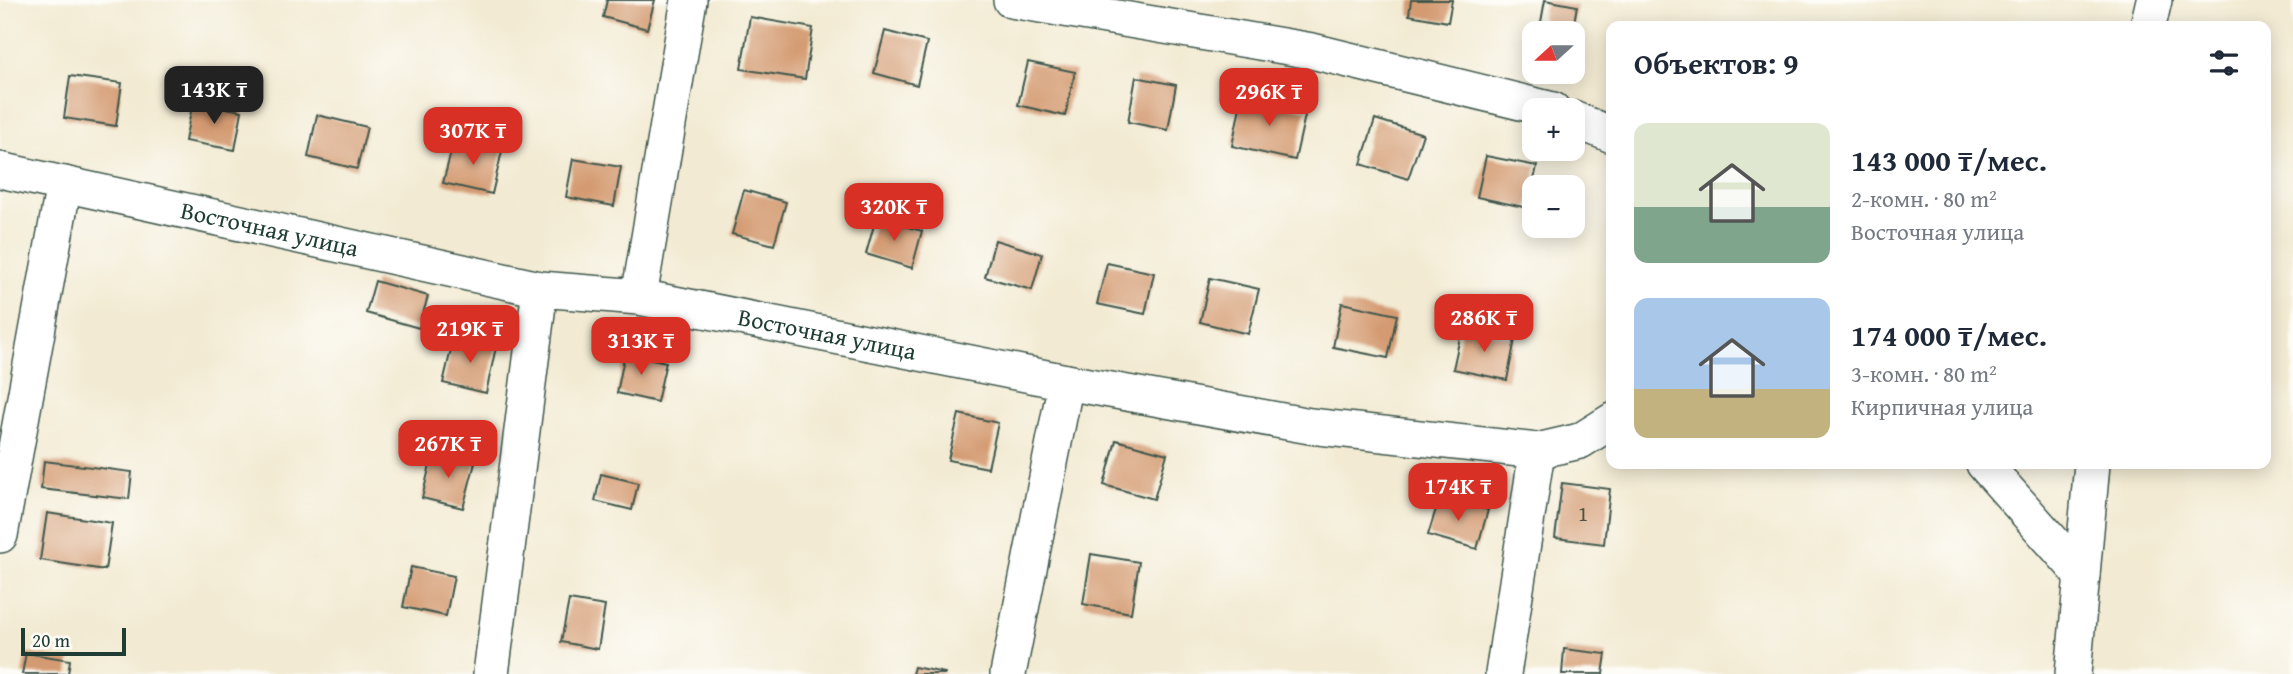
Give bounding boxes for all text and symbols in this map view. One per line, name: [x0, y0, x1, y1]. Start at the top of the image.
north arrow: [1522, 21, 1586, 84]
map controls: [1522, 21, 1585, 238]
text: Объектов: 9: [1634, 41, 1798, 85]
icon: filters: [2205, 44, 2243, 82]
pin: 143K ₸: [157, 66, 271, 126]
pin: 296K ₸: [1212, 68, 1326, 128]
text: 143K ₸: [180, 72, 248, 105]
text: 296K ₸: [1235, 74, 1303, 107]
button: +: [1522, 98, 1585, 161]
pin: 307K ₸: [416, 108, 530, 167]
text: 307K ₸: [439, 113, 507, 146]
text: 143 000 ₸/мес.: [1851, 138, 2047, 182]
icon: home: [1690, 151, 1774, 235]
button: −: [1522, 175, 1585, 238]
text: 2-комн. · 80 m²: [1851, 182, 1997, 215]
pin: 320K ₸: [837, 184, 951, 243]
text: 320K ₸: [860, 189, 928, 222]
street label: Восточная улица: [178, 192, 362, 266]
text: Восточная улица: [1851, 215, 2024, 248]
pin: 286K ₸: [1427, 294, 1541, 354]
street label: Восточная улица: [735, 299, 920, 369]
text: 286K ₸: [1450, 300, 1518, 333]
pin: 219K ₸: [413, 306, 527, 365]
text: 219K ₸: [436, 311, 504, 344]
text: 174 000 ₸/мес.: [1851, 313, 2047, 357]
pin: 313K ₸: [584, 318, 698, 377]
text: 313K ₸: [607, 323, 675, 356]
icon: home: [1690, 326, 1774, 410]
text: 3-комн. · 80 m²: [1851, 357, 1997, 390]
text: Кирпичная улица: [1851, 390, 2033, 423]
pin: 267K ₸: [391, 420, 505, 480]
text: 267K ₸: [414, 426, 482, 459]
pin: 174K ₸: [1401, 463, 1515, 523]
text: 174K ₸: [1424, 469, 1492, 502]
house number: 1: [1578, 498, 1588, 529]
scale bar: [21, 625, 126, 657]
text: 20 m: [32, 626, 70, 654]

